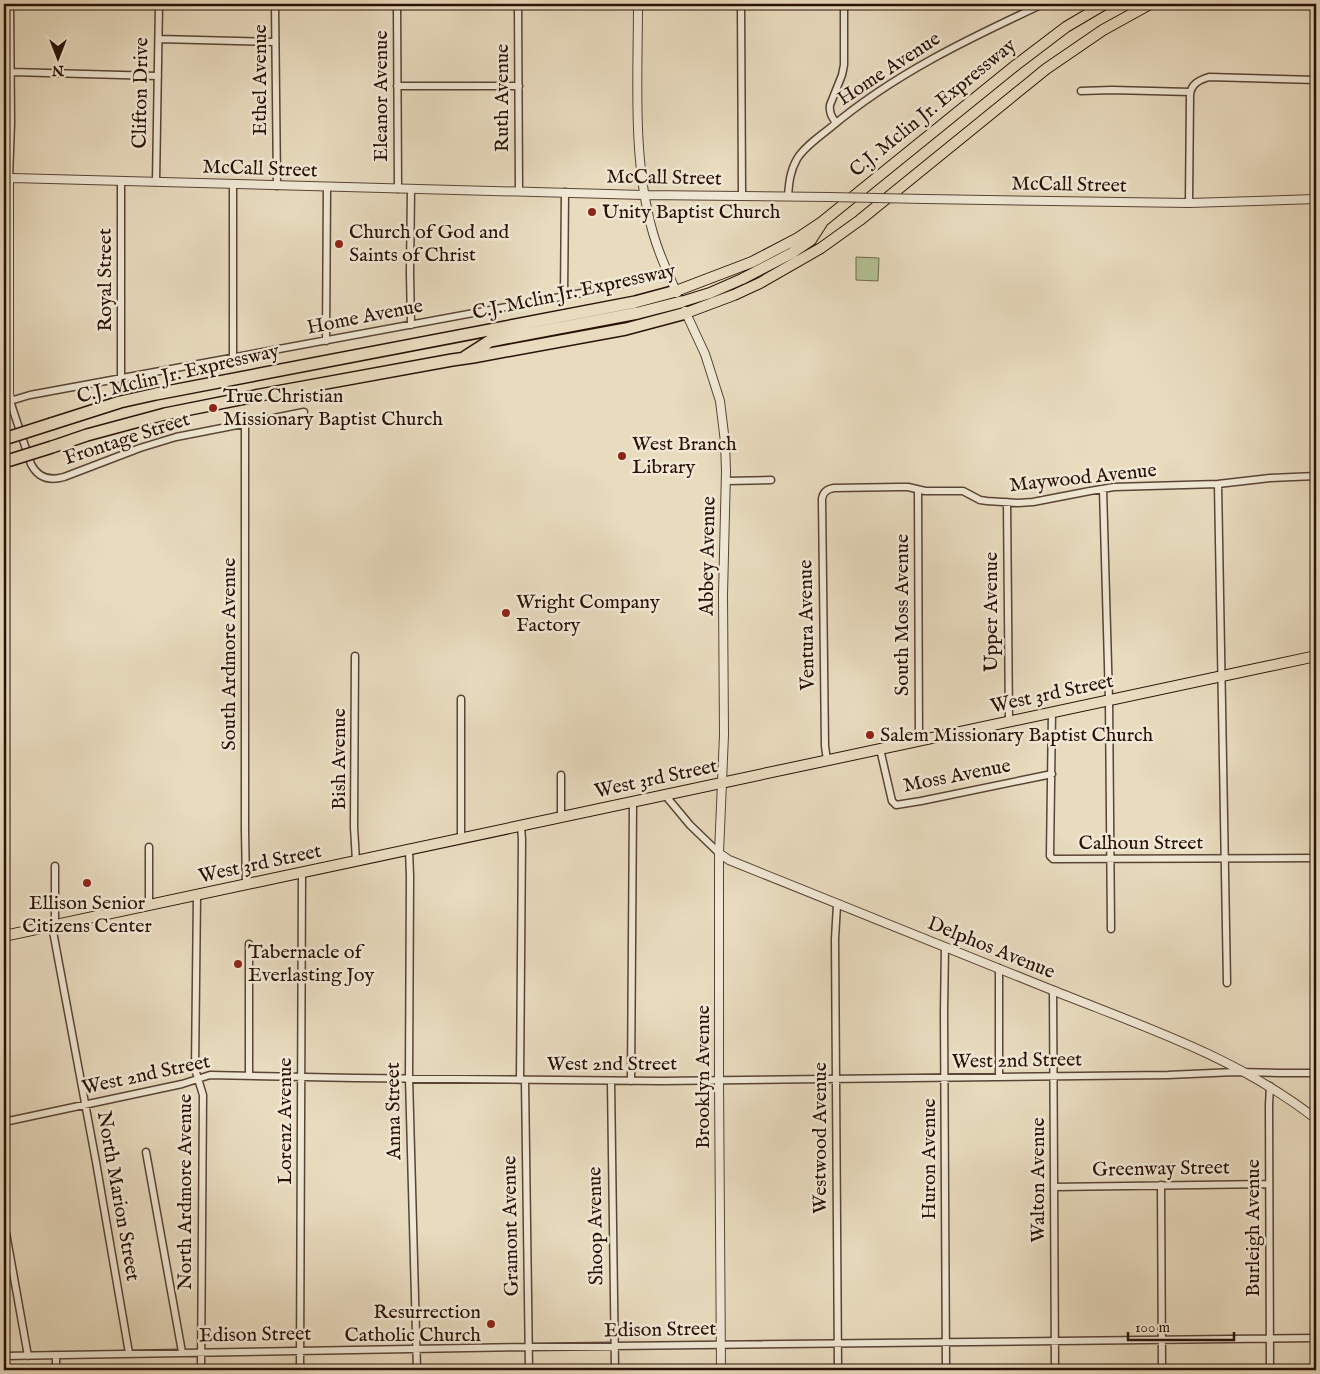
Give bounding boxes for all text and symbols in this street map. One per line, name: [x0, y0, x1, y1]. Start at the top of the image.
street label: Ethel Avenue: [248, 24, 273, 136]
street label: Home Avenue: [833, 26, 945, 112]
street label: Eleanor Avenue: [369, 30, 394, 162]
north arrow: [32, 32, 82, 82]
street label: C.J. Mclin Jr. Expressway: [845, 33, 1021, 183]
street label: Clifton Drive: [128, 37, 154, 149]
street label: Ruth Avenue: [490, 44, 515, 152]
text: N: [52, 61, 65, 79]
street label: McCall Street: [202, 154, 318, 184]
street label: McCall Street: [606, 164, 722, 192]
street label: McCall Street: [1011, 171, 1127, 199]
place label: Unity Baptist Church: [602, 200, 781, 225]
marker: Unity Baptist Church: [586, 206, 598, 218]
place label: Church of God and Saints of Christ: [349, 220, 509, 268]
street label: Royal Street: [93, 228, 118, 332]
marker: Church of God and Saints of Christ: [333, 238, 345, 250]
street label: C.J. Mclin Jr. Expressway: [470, 258, 678, 326]
street label: Home Avenue: [305, 294, 425, 340]
street label: C.J. Mclin Jr. Expressway: [74, 339, 282, 409]
place label: True Christian Missionary Baptist Church: [223, 384, 443, 432]
marker: True Christian Missionary Baptist Church: [207, 402, 219, 414]
street label: Frontage Street: [61, 407, 193, 471]
place label: West Branch Library: [632, 432, 737, 480]
marker: West Branch Library: [616, 450, 628, 462]
street label: Maywood Avenue: [1008, 458, 1158, 498]
street label: Abbey Avenue: [694, 496, 722, 617]
street label: South Moss Avenue: [890, 534, 915, 696]
street label: Upper Avenue: [979, 552, 1004, 672]
street label: South Ardmore Avenue: [217, 558, 242, 750]
street label: Ventura Avenue: [793, 560, 821, 691]
place label: Wright Company Factory: [516, 590, 660, 638]
marker: Wright Company Factory: [500, 607, 512, 619]
street label: West 3rd Street: [988, 669, 1116, 719]
street label: Bish Avenue: [327, 708, 352, 810]
place label: Salem Missionary Baptist Church: [880, 723, 1154, 748]
marker: Salem Missionary Baptist Church: [864, 729, 876, 741]
street label: Moss Avenue: [901, 753, 1013, 799]
street label: West 3rd Street: [592, 754, 720, 804]
street label: Calhoun Street: [1079, 831, 1204, 856]
street label: West 3rd Street: [196, 839, 324, 889]
marker: Ellison Senior Citizens Center: [81, 877, 93, 889]
place label: Ellison Senior Citizens Center: [22, 891, 152, 939]
street label: Delphos Avenue: [924, 911, 1058, 985]
place label: Tabernacle of Everlasting Joy: [248, 940, 374, 988]
marker: Tabernacle of Everlasting Joy: [232, 958, 244, 970]
street label: Brooklyn Avenue: [691, 1005, 716, 1149]
street label: West 2nd Street: [952, 1047, 1082, 1075]
street label: West 2nd Street: [80, 1049, 212, 1101]
street label: West 2nd Street: [547, 1052, 677, 1077]
street label: Lorenz Avenue: [273, 1057, 298, 1185]
street label: Anna Street: [381, 1062, 407, 1161]
street label: Westwood Avenue: [808, 1062, 833, 1214]
street label: North Ardmore Avenue: [173, 1094, 198, 1290]
street label: Huron Avenue: [917, 1098, 942, 1220]
street label: North Marion Street: [91, 1109, 145, 1283]
street label: Walton Avenue: [1026, 1117, 1051, 1243]
street label: Gramont Avenue: [497, 1155, 525, 1297]
street label: Greenway Street: [1092, 1155, 1230, 1183]
street label: Burleigh Avenue: [1241, 1159, 1266, 1297]
street label: Shoop Avenue: [582, 1166, 610, 1286]
place label: Resurrection Catholic Church: [344, 1300, 481, 1348]
scale bar: [1128, 1309, 1234, 1341]
street label: Edison Street: [604, 1317, 717, 1343]
marker: Resurrection Catholic Church: [485, 1318, 497, 1330]
text: 100 m: [1135, 1318, 1171, 1337]
street label: Edison Street: [199, 1322, 312, 1348]

